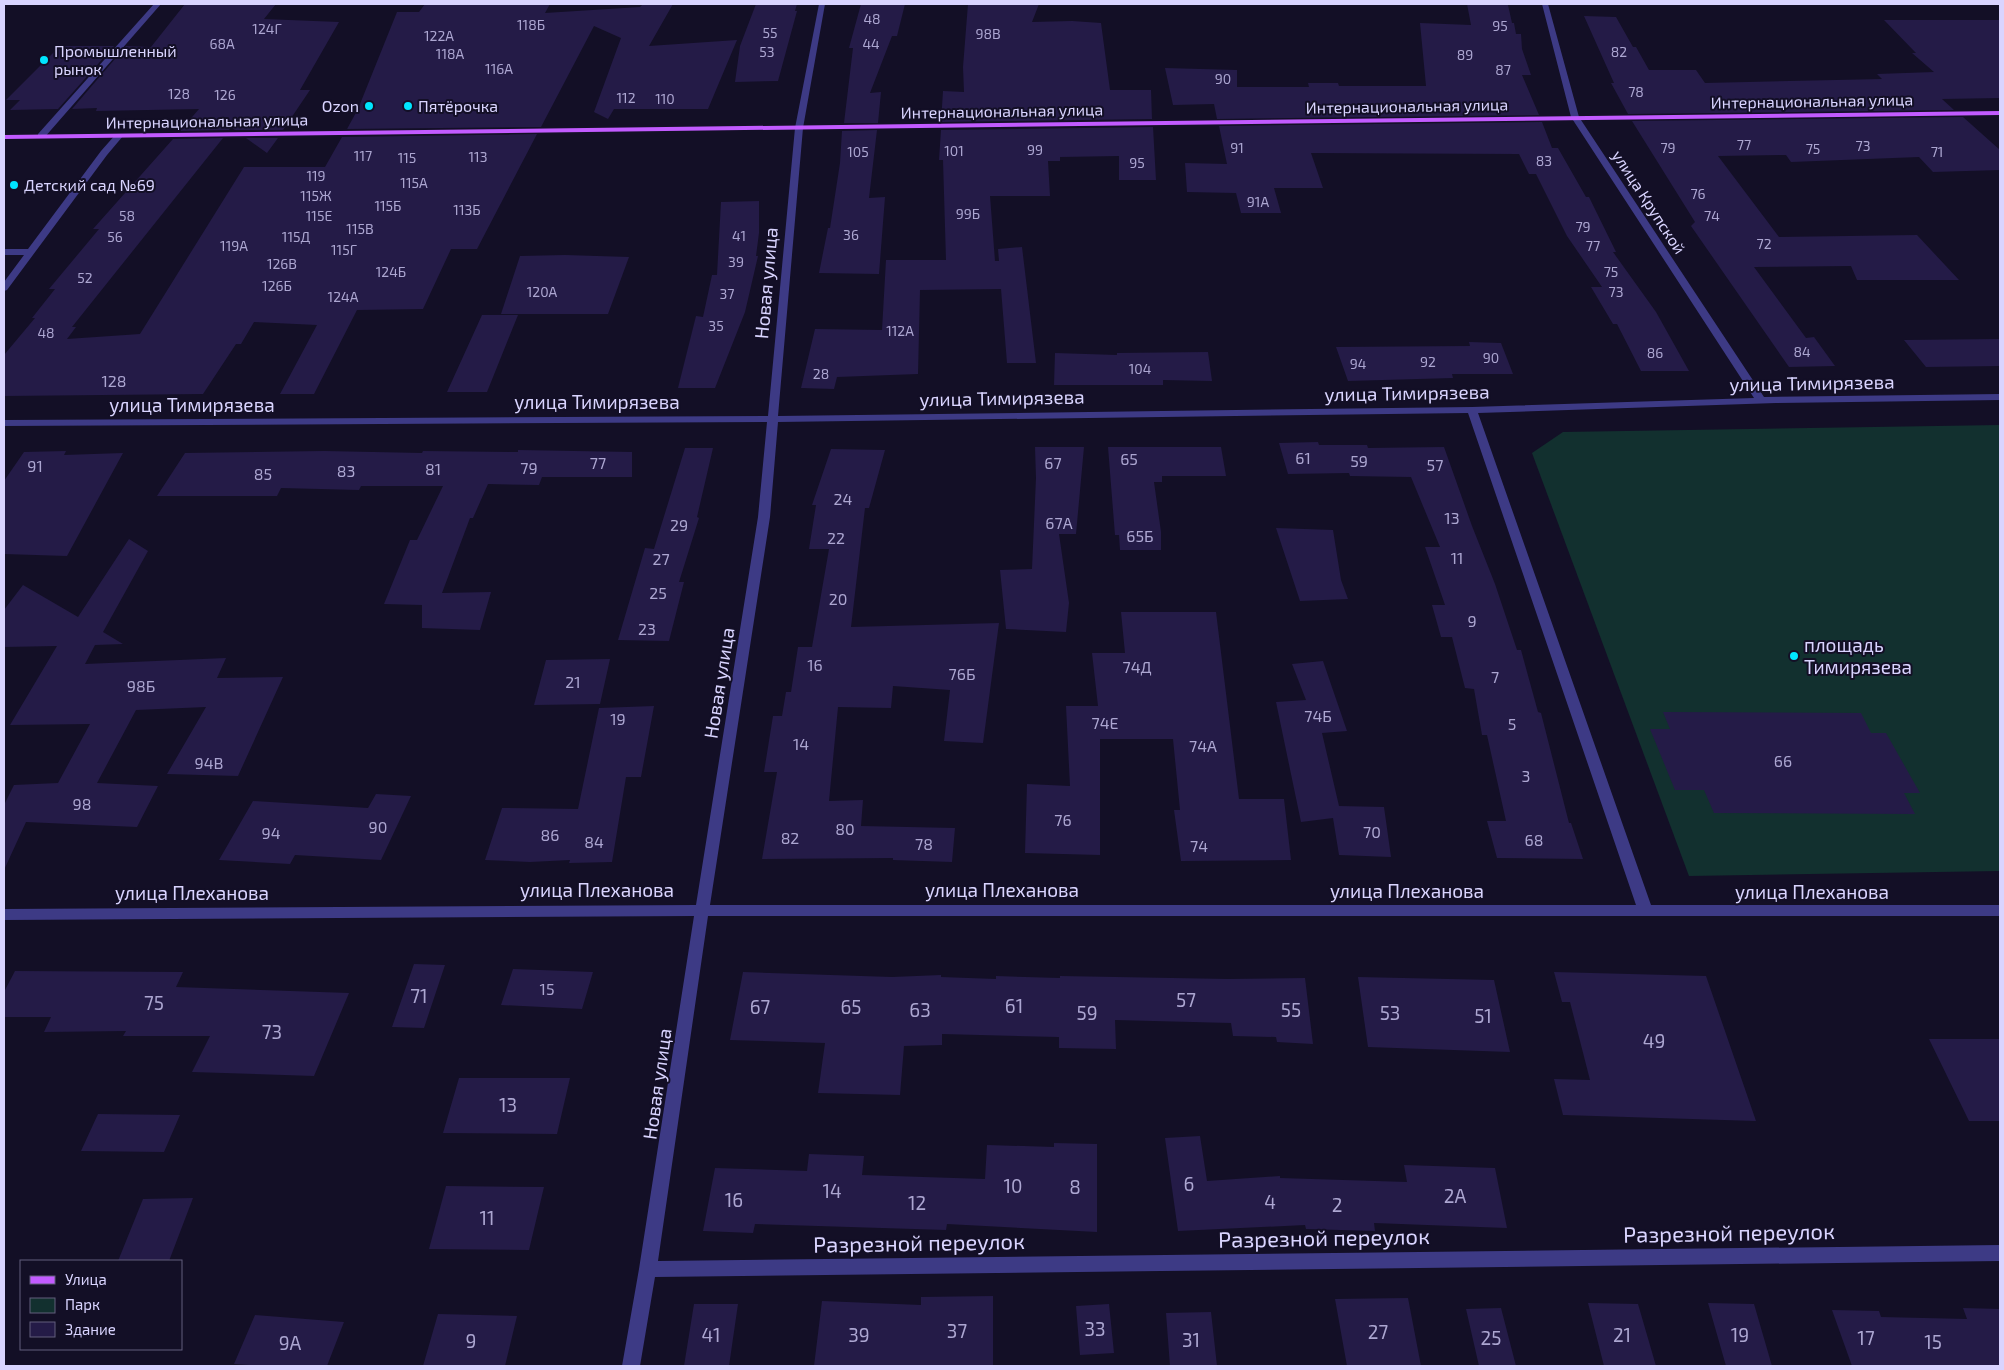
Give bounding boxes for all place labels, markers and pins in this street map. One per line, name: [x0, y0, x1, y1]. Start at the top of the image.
place label: Промышленный рынок: [54, 41, 177, 78]
marker: Промышленный рынок: [38, 54, 50, 66]
place label: Ozon: [322, 96, 359, 115]
place label: Пятёрочка: [418, 96, 498, 115]
marker: Ozon: [363, 100, 375, 112]
marker: Пятёрочка: [402, 100, 414, 112]
place label: Детский сад №69: [24, 175, 155, 194]
marker: Детский сад №69: [8, 179, 20, 191]
place label: площадь Тимирязева: [1804, 633, 1912, 678]
marker: площадь Тимирязева: [1788, 650, 1800, 662]

